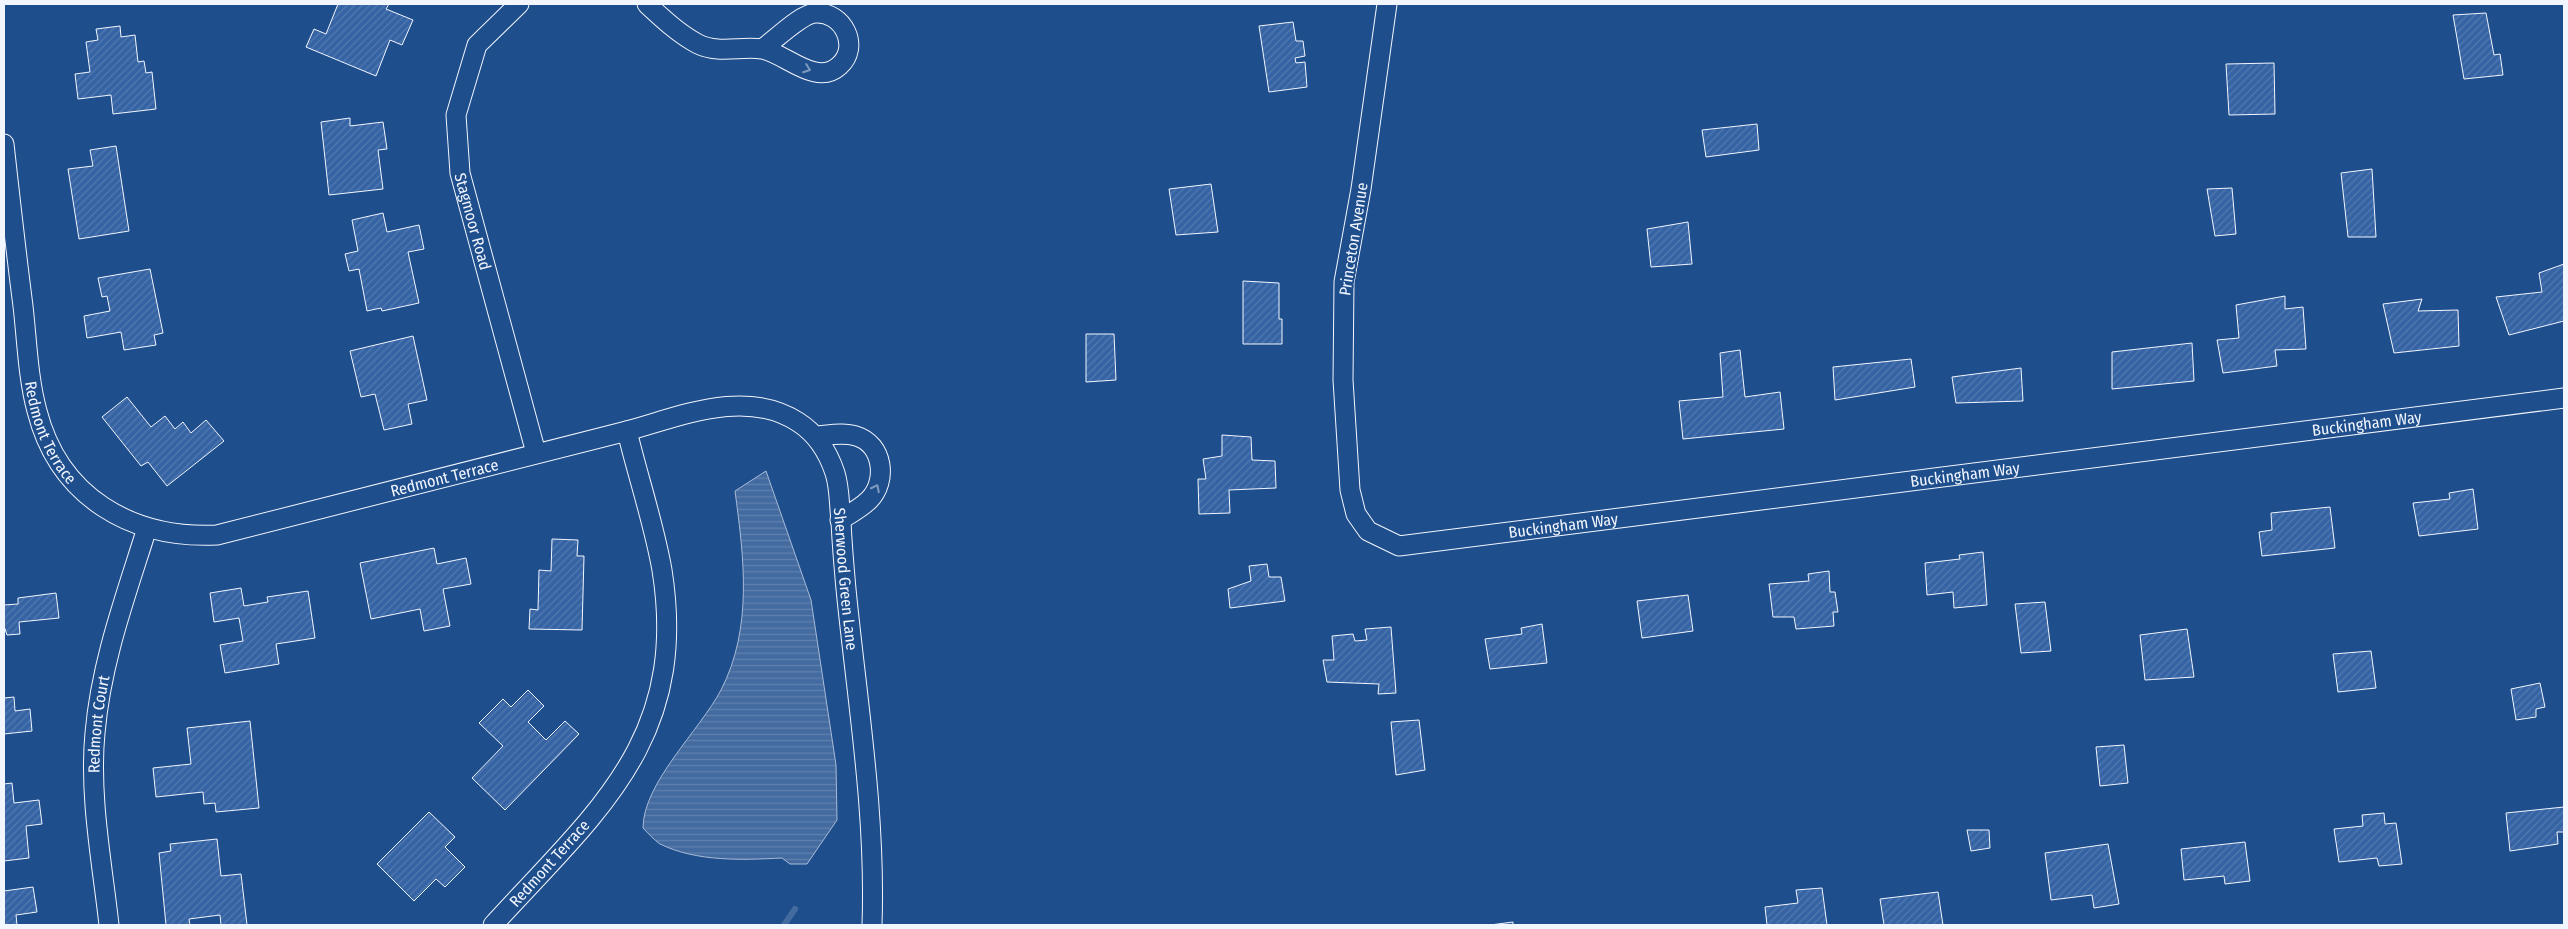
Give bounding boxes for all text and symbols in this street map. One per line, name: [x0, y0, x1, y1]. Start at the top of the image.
one-way arrow: [802, 63, 811, 73]
street label: Stagmoor Road: [450, 171, 495, 272]
street label: Princeton Avenue: [1335, 181, 1372, 297]
street label: Redmont Terrace: [21, 380, 80, 488]
street label: Buckingham Way: [2311, 407, 2423, 440]
street label: Redmont Terrace: [388, 455, 500, 501]
street label: Buckingham Way: [1909, 458, 2022, 491]
one-way arrow: [870, 485, 880, 494]
street label: Sherwood Green Lane: [830, 507, 862, 651]
street label: Buckingham Way: [1507, 509, 1620, 542]
street label: Redmont Court: [84, 673, 114, 773]
street label: Redmont Terrace: [505, 816, 593, 911]

